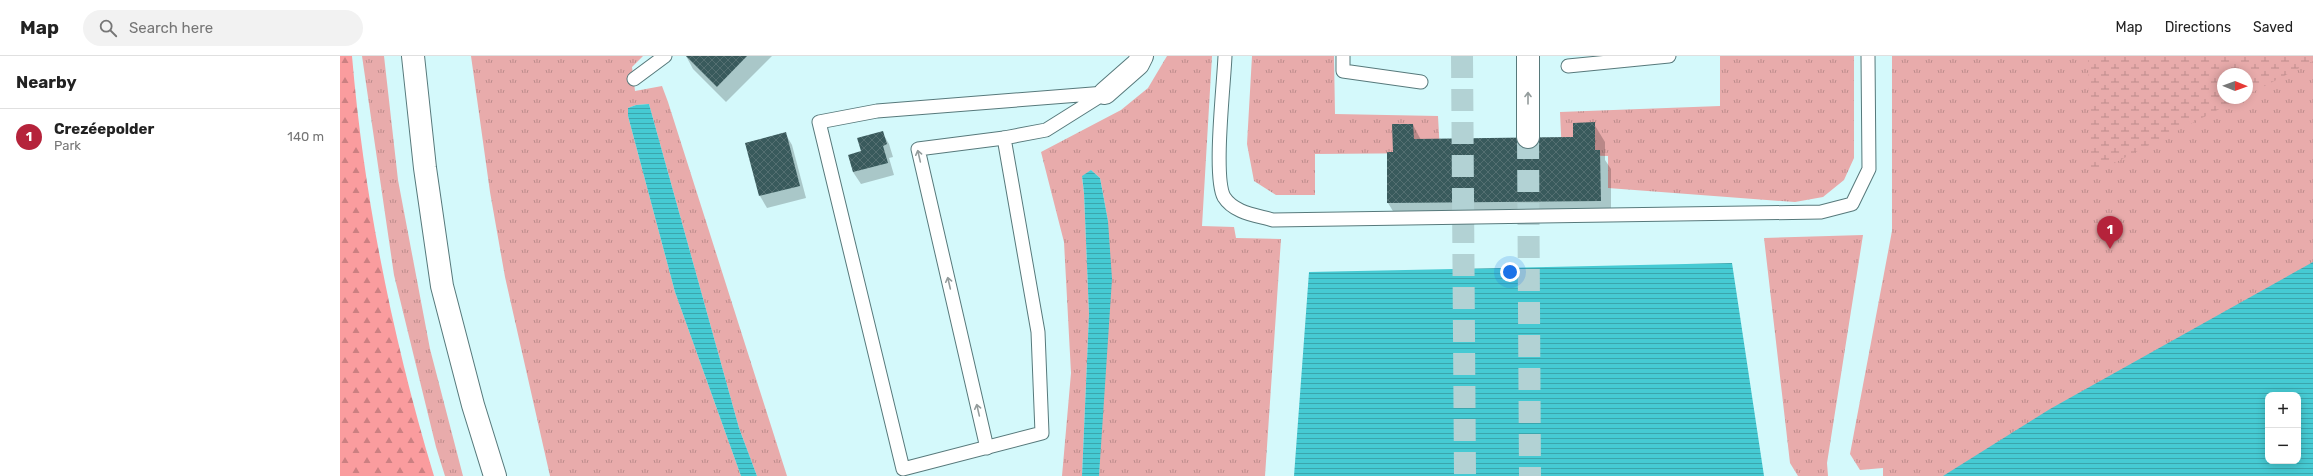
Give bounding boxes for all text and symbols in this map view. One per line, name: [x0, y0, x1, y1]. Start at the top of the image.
search box: [83, 10, 363, 46]
text: Map: [20, 16, 59, 39]
icon: search: [97, 17, 119, 39]
text: Search here: [129, 19, 213, 37]
text: Map: [2116, 19, 2143, 36]
text: Directions: [2165, 19, 2231, 36]
text: Saved: [2253, 19, 2293, 36]
north arrow: [2217, 68, 2253, 104]
text: Nearby: [16, 72, 77, 92]
one-way arrow: [1524, 92, 1532, 105]
text: Crezéepolder: [54, 120, 154, 138]
text: 1: [26, 129, 32, 144]
text: 140 m: [287, 129, 324, 144]
text: Park: [54, 138, 81, 153]
one-way arrow: [915, 150, 923, 163]
pin: 1: [2097, 216, 2123, 249]
your location: [1500, 262, 1520, 282]
one-way arrow: [944, 277, 952, 290]
map controls: [2265, 392, 2301, 464]
button: +: [2265, 392, 2301, 428]
one-way arrow: [974, 403, 982, 416]
button: −: [2265, 428, 2301, 464]

